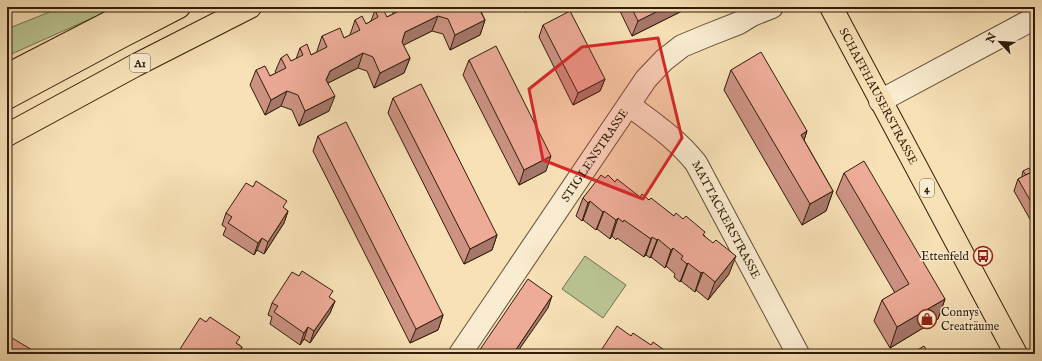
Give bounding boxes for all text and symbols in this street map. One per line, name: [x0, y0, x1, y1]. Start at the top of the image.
north arrow: [980, 22, 1020, 62]
street label: SCHAFFHAUSERSTRASSE: [836, 25, 921, 167]
text: N: [983, 30, 1000, 46]
road number: A1: [130, 54, 150, 72]
street label: STIGLENSTRASSE: [558, 106, 632, 205]
street label: MATTACKERSTRASSE: [688, 158, 763, 281]
road number: 4: [920, 179, 934, 197]
bus stop icon: Ettenfeld: [972, 245, 994, 267]
place label: Ettenfeld: [921, 249, 970, 264]
place label: Connys Creaträume: [941, 305, 1000, 334]
shop icon: Connys Creaträume: [916, 308, 938, 330]

